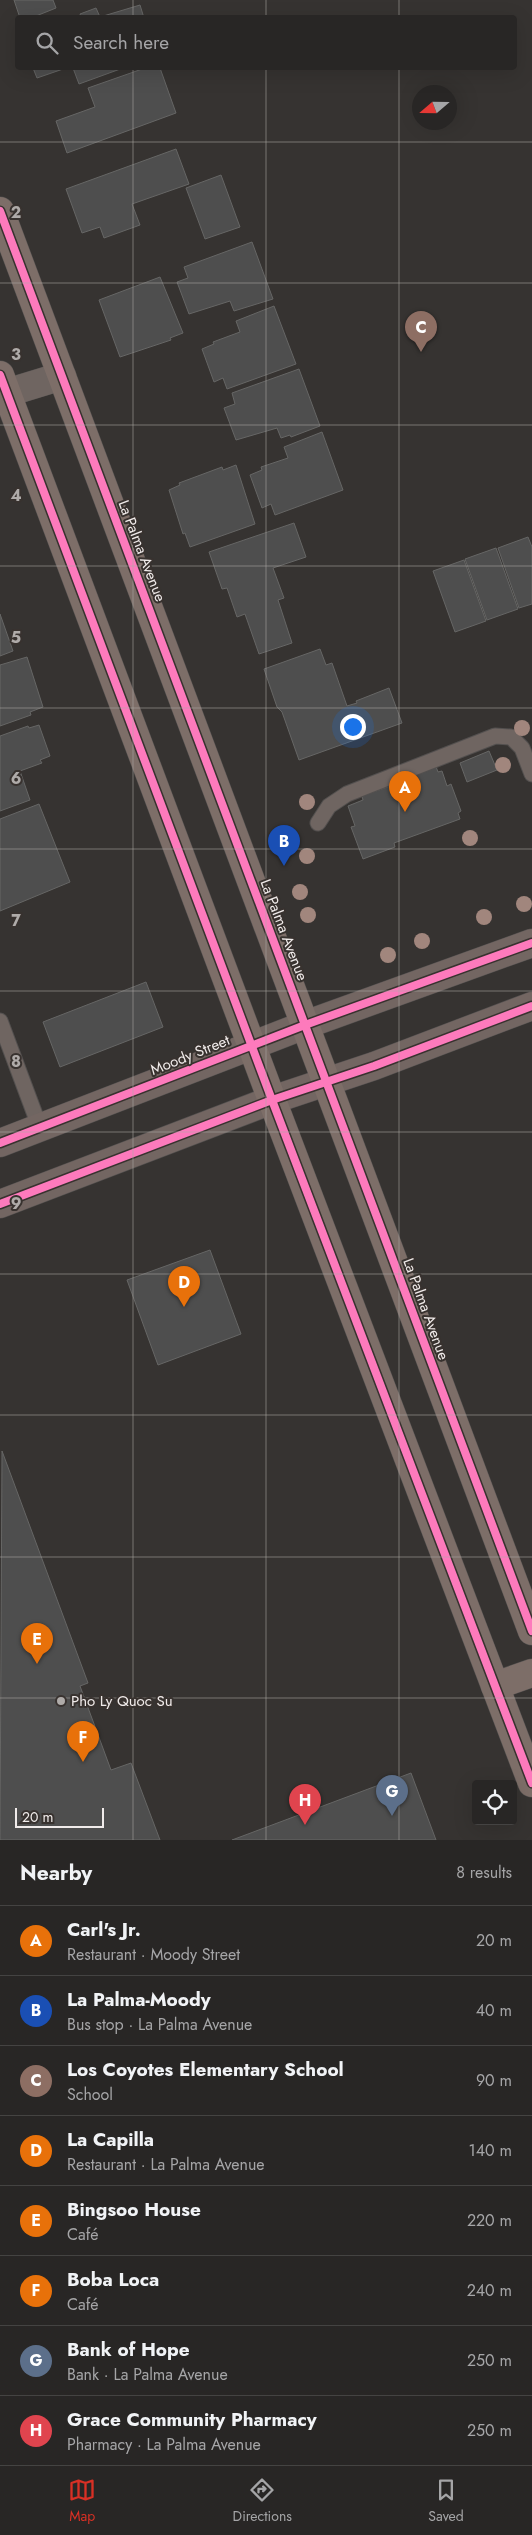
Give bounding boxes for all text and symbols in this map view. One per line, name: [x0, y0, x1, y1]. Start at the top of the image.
search box: [15, 15, 517, 70]
icon: search: [33, 29, 61, 57]
text: Search here: [73, 29, 169, 56]
north arrow: [412, 85, 457, 130]
text: 2: [11, 201, 21, 224]
pin: C: [405, 311, 437, 352]
text: 3: [11, 343, 21, 366]
text: 4: [10, 484, 22, 507]
street label: La Palma Avenue: [113, 497, 172, 605]
text: 5: [11, 626, 21, 649]
your location: [340, 714, 366, 740]
text: 6: [11, 767, 21, 790]
pin: A: [389, 771, 421, 812]
pin: B: [268, 825, 300, 866]
street label: La Palma Avenue: [255, 876, 314, 984]
text: 7: [11, 909, 21, 932]
street label: Moody Street: [147, 1029, 233, 1081]
text: 8: [11, 1050, 21, 1073]
text: 9: [11, 1192, 21, 1215]
street label: La Palma Avenue: [397, 1255, 455, 1363]
pin: D: [168, 1266, 200, 1307]
pin: E: [21, 1623, 53, 1664]
place label: Pho Ly Quoc Su: [71, 1690, 173, 1712]
marker: Pho Ly Quoc Su: [55, 1695, 67, 1707]
pin: F: [67, 1721, 99, 1762]
pin: G: [376, 1775, 408, 1816]
map controls: [472, 1780, 517, 1825]
button: locate: [472, 1780, 517, 1825]
pin: H: [289, 1784, 321, 1825]
scale bar: [15, 1805, 104, 1828]
text: 20 m: [22, 1807, 54, 1827]
text: Nearby: [20, 1858, 92, 1888]
text: 8 results: [456, 1861, 512, 1884]
text: Carl's Jr.: [67, 1916, 141, 1943]
text: A: [30, 1929, 42, 1952]
text: 20 m: [476, 1929, 512, 1952]
text: Restaurant · Moody Street: [67, 1943, 240, 1966]
text: La Palma-Moody: [67, 1986, 211, 2013]
text: B: [31, 1999, 41, 2022]
text: 40 m: [476, 1999, 512, 2022]
text: Bus stop · La Palma Avenue: [67, 2013, 252, 2036]
text: Los Coyotes Elementary School: [67, 2056, 344, 2083]
text: C: [30, 2069, 42, 2092]
text: 90 m: [476, 2069, 512, 2092]
text: School: [67, 2083, 113, 2106]
text: La Capilla: [67, 2126, 154, 2153]
text: D: [30, 2139, 42, 2162]
text: 140 m: [469, 2139, 512, 2162]
text: Restaurant · La Palma Avenue: [67, 2153, 265, 2176]
text: Bingsoo House: [67, 2196, 201, 2223]
text: E: [31, 2209, 41, 2232]
text: 220 m: [467, 2209, 512, 2232]
text: Café: [67, 2223, 98, 2246]
text: Boba Loca: [67, 2266, 159, 2293]
text: F: [32, 2279, 40, 2302]
text: 240 m: [467, 2279, 512, 2302]
text: Café: [67, 2293, 98, 2316]
text: Bank of Hope: [67, 2336, 190, 2363]
text: G: [29, 2349, 43, 2372]
text: 250 m: [467, 2349, 512, 2372]
text: Bank · La Palma Avenue: [67, 2363, 228, 2386]
text: Grace Community Pharmacy: [67, 2406, 317, 2433]
text: H: [30, 2419, 42, 2442]
text: 250 m: [467, 2419, 512, 2442]
text: Pharmacy · La Palma Avenue: [67, 2433, 261, 2456]
tab: Map: [68, 2476, 96, 2526]
tab: Directions: [233, 2476, 292, 2526]
tab: Saved: [428, 2476, 464, 2526]

